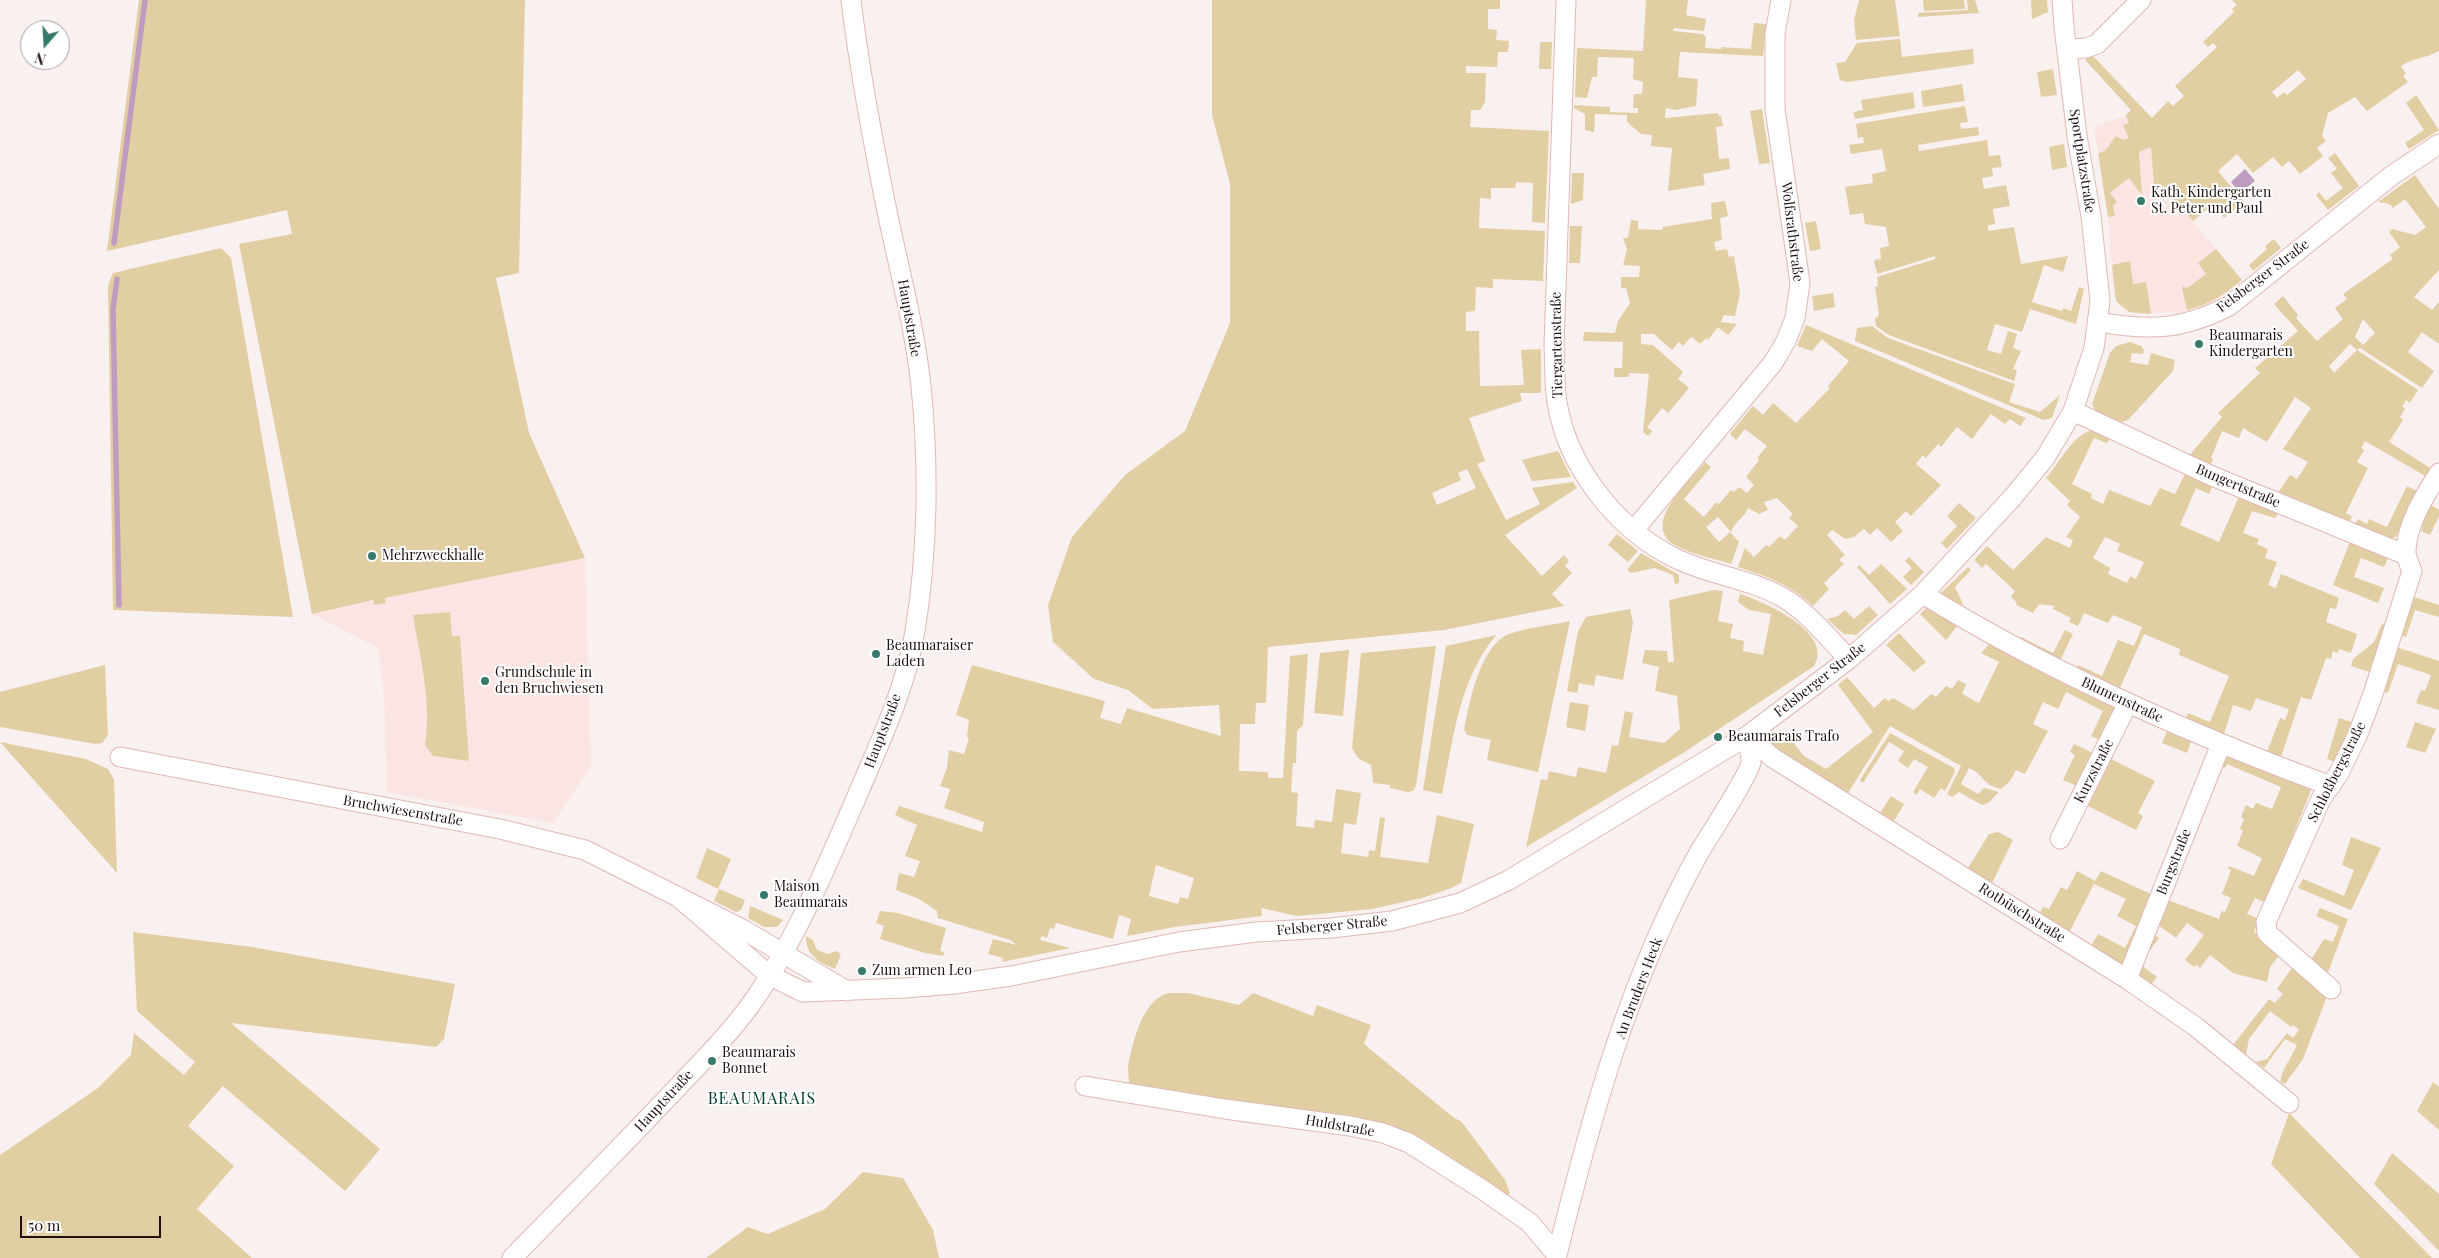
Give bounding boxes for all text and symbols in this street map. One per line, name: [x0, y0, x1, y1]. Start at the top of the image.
north arrow: [20, 20, 70, 70]
text: N: [32, 48, 48, 69]
street label: Sportplatzstraße: [2065, 108, 2099, 214]
street label: Wolfsrathstraße: [1778, 181, 1806, 283]
place label: Kath. Kindergarten St. Peter und Paul: [2151, 185, 2271, 218]
marker: Kath. Kindergarten St. Peter und Paul: [2135, 195, 2147, 207]
street label: Felsberger Straße: [2214, 236, 2312, 316]
street label: Hauptstraße: [894, 278, 924, 358]
street label: Tiergartenstraße: [1548, 292, 1566, 398]
place label: Beaumarais Kindergarten: [2209, 328, 2293, 361]
marker: Beaumarais Kindergarten: [2193, 338, 2205, 350]
street label: Bungertstraße: [2193, 461, 2283, 511]
place label: Mehrzweckhalle: [382, 548, 484, 564]
marker: Mehrzweckhalle: [366, 550, 378, 562]
place label: Beaumaraiser Laden: [886, 638, 973, 670]
street label: Felsberger Straße: [1771, 639, 1869, 721]
marker: Beaumaraiser Laden: [870, 648, 882, 660]
place label: Grundschule in den Bruchwiesen: [495, 665, 604, 698]
street label: Blumenstraße: [2078, 674, 2166, 726]
marker: Grundschule in den Bruchwiesen: [479, 675, 491, 687]
street label: Hauptstraße: [861, 691, 905, 771]
street label: Schloßbergstraße: [2304, 719, 2370, 825]
place label: Beaumarais Trafo: [1728, 729, 1839, 745]
marker: Beaumarais Trafo: [1712, 731, 1724, 743]
street label: Kurzstraße: [2071, 736, 2117, 806]
street label: Bruchwiesenstraße: [342, 792, 464, 830]
street label: Burgstraße: [2153, 826, 2195, 898]
place label: Maison Beaumarais: [774, 879, 848, 912]
street label: Rotbüschstraße: [1976, 880, 2068, 946]
marker: Maison Beaumarais: [758, 889, 770, 901]
street label: Felsberger Straße: [1276, 913, 1388, 939]
street label: An Bruders Heck: [1612, 935, 1666, 1041]
place label: Zum armen Leo: [872, 963, 972, 979]
marker: Zum armen Leo: [856, 965, 868, 977]
place label: Beaumarais Bonnet: [722, 1045, 796, 1078]
marker: Beaumarais Bonnet: [706, 1055, 718, 1067]
street label: Hauptstraße: [631, 1067, 697, 1135]
district label: BEAUMARAIS: [707, 1089, 817, 1109]
street label: Huldstraße: [1304, 1112, 1376, 1140]
scale bar: [22, 1206, 164, 1238]
text: 50 m: [28, 1215, 60, 1235]

